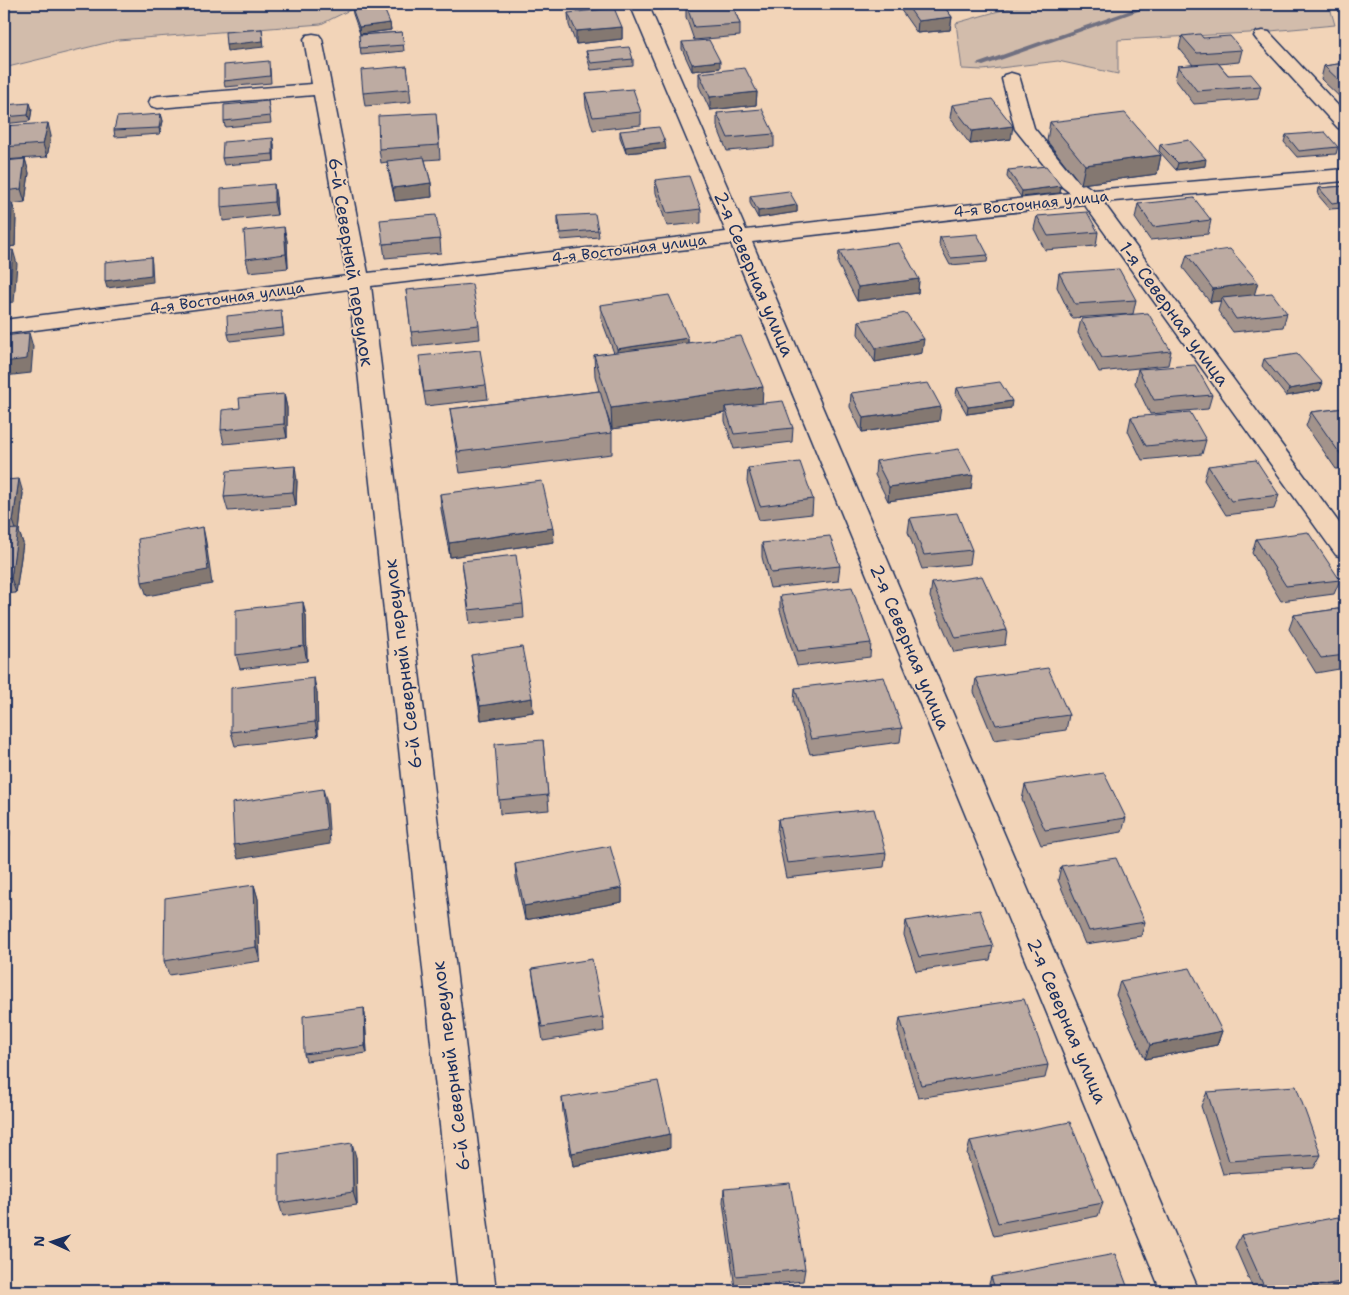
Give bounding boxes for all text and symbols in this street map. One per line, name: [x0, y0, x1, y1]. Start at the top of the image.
street label: 6-й Северный переулок: [323, 156, 379, 368]
street label: 4-я Восточная улица: [952, 186, 1110, 222]
street label: 2-я Северная улица: [708, 188, 800, 360]
street label: 4-я Восточная улица: [550, 229, 708, 268]
street label: 1-я Северная улица: [1113, 237, 1235, 391]
street label: 4-я Восточная улица: [148, 277, 306, 319]
street label: 6-й Северный переулок: [378, 557, 428, 770]
street label: 2-я Северная улица: [864, 561, 956, 733]
street label: 2-я Северная улица: [1021, 935, 1113, 1107]
street label: 6-й Северный переулок: [426, 959, 476, 1172]
north arrow: [28, 1218, 78, 1268]
text: N: [30, 1235, 48, 1247]

